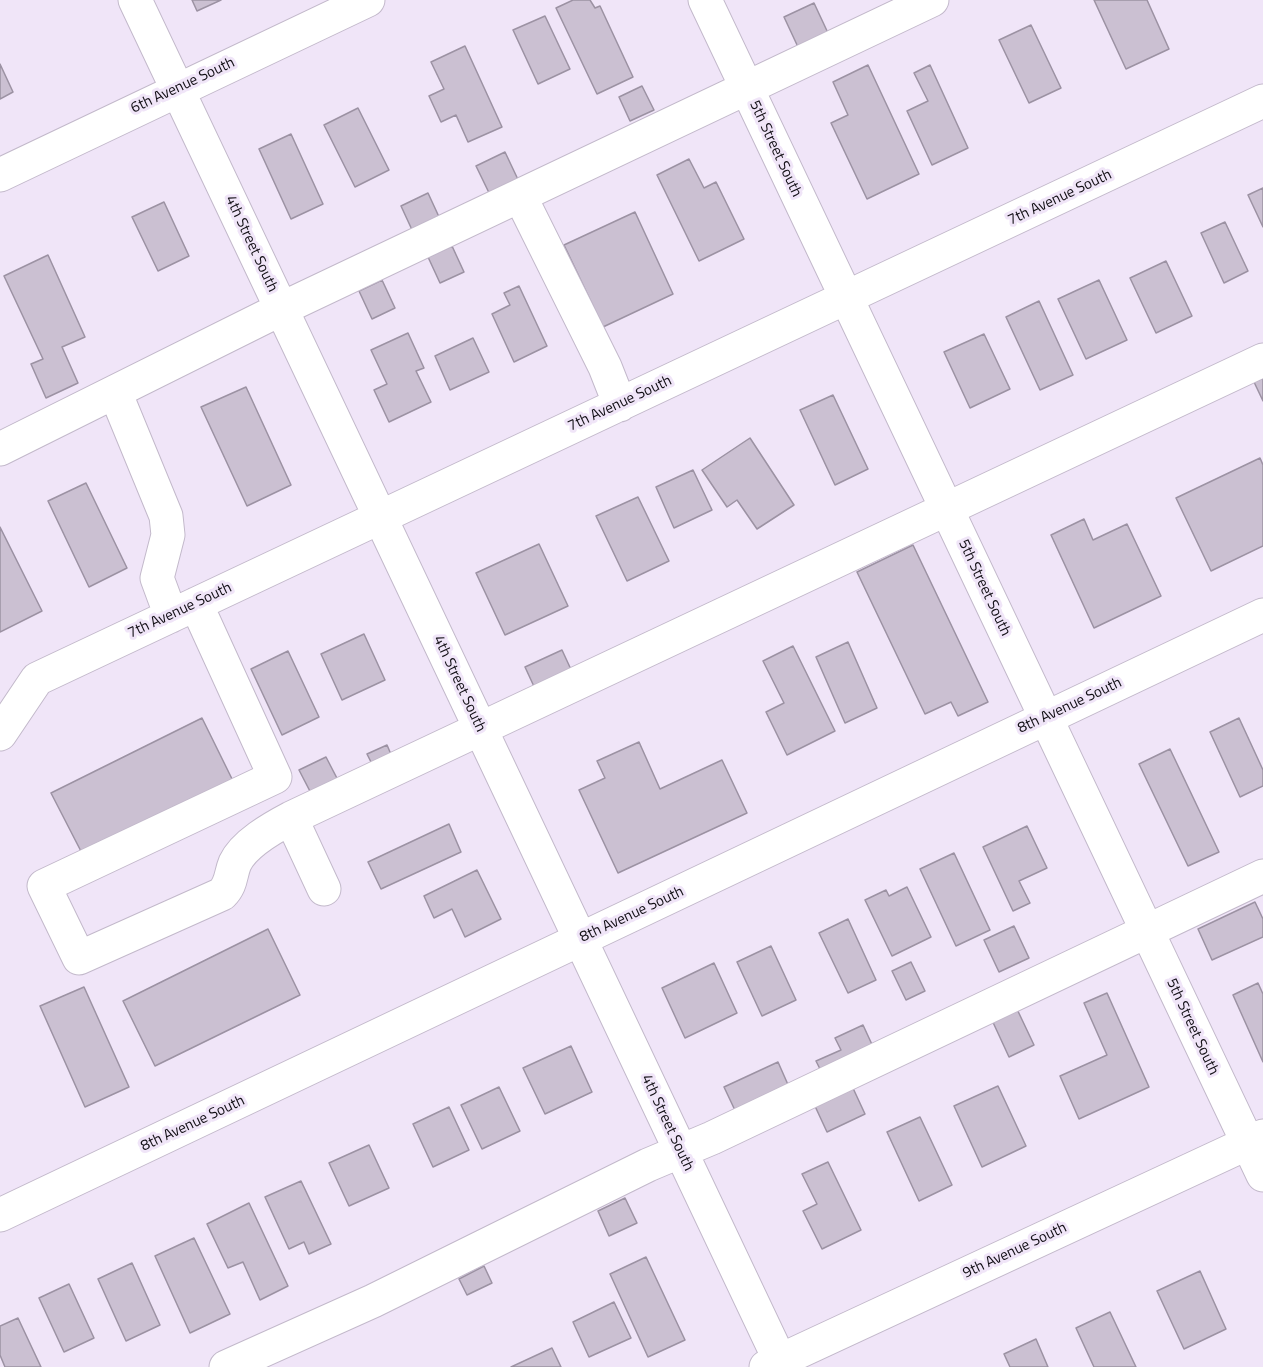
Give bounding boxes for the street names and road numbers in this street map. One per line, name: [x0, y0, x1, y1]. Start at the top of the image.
street label: 6th Avenue South: [128, 54, 238, 118]
street label: 5th Street South: [745, 98, 805, 200]
street label: 7th Avenue South: [1005, 166, 1115, 230]
street label: 4th Street South: [221, 193, 281, 295]
street label: 7th Avenue South: [565, 372, 675, 436]
street label: 5th Street South: [954, 537, 1014, 639]
street label: 7th Avenue South: [125, 579, 235, 643]
street label: 4th Street South: [429, 633, 489, 735]
street label: 8th Avenue South: [1015, 674, 1125, 738]
street label: 8th Avenue South: [577, 883, 687, 947]
street label: 5th Street South: [1162, 976, 1222, 1078]
street label: 4th Street South: [637, 1072, 697, 1174]
street label: 8th Avenue South: [138, 1092, 248, 1156]
street label: 9th Avenue South: [960, 1219, 1070, 1283]

